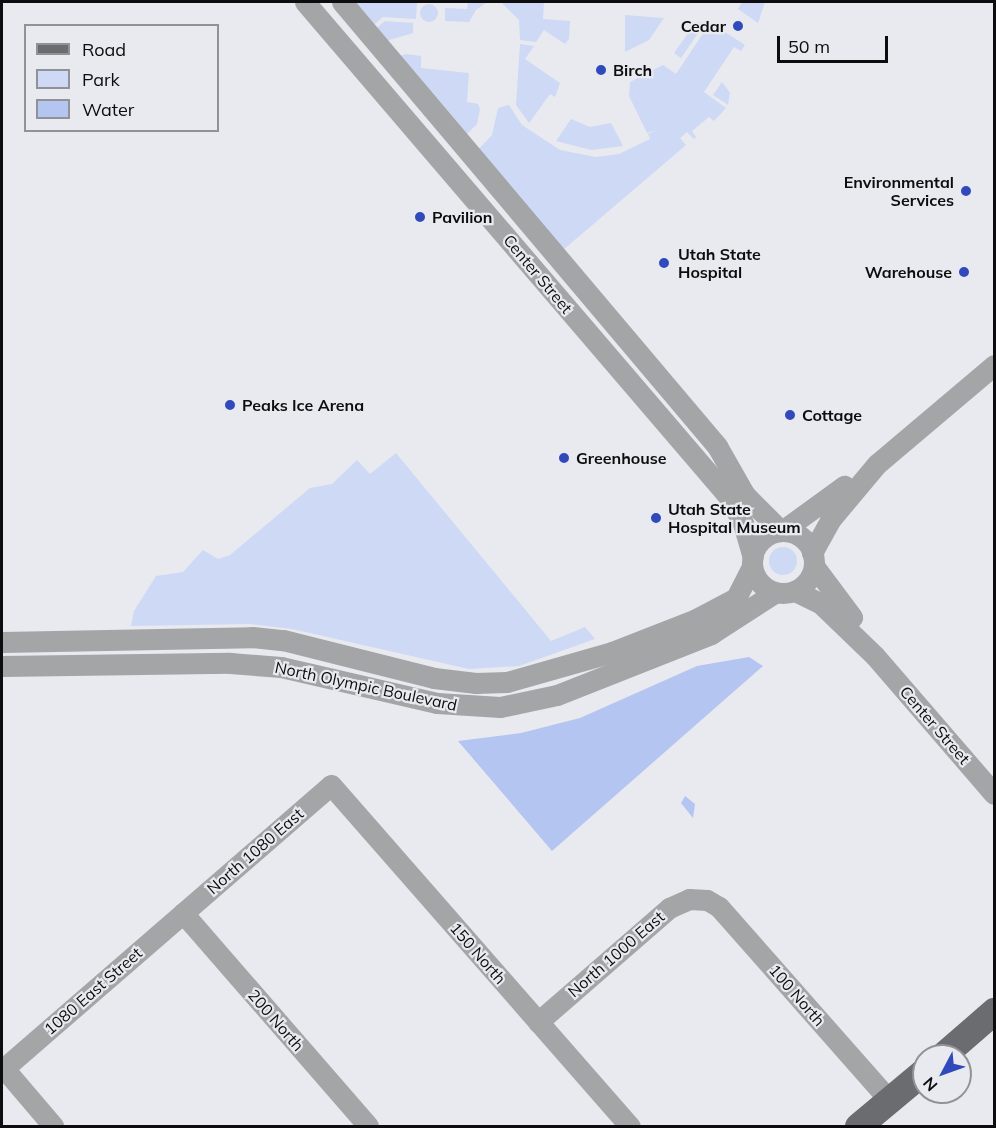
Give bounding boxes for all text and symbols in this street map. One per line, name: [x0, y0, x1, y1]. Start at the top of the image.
place label: Cedar: [681, 16, 726, 36]
marker: Cedar: [731, 19, 745, 33]
legend: [24, 24, 219, 132]
scale bar: [780, 24, 891, 62]
text: 50 m: [788, 35, 830, 58]
text: Road: [82, 38, 126, 61]
place label: Birch: [613, 60, 652, 80]
marker: Birch: [594, 63, 608, 77]
text: Park: [82, 68, 120, 91]
text: Water: [82, 98, 134, 121]
place label: Environmental Services: [844, 172, 954, 210]
marker: Environmental Services: [959, 184, 973, 198]
place label: Pavilion: [432, 207, 492, 227]
marker: Pavilion: [413, 210, 427, 224]
street label: Center Street: [499, 231, 577, 317]
place label: Utah State Hospital: [678, 244, 761, 282]
marker: Utah State Hospital: [655, 254, 673, 272]
place label: Warehouse: [865, 262, 952, 282]
marker: Warehouse: [957, 265, 971, 279]
place label: Peaks Ice Arena: [242, 395, 364, 415]
marker: Peaks Ice Arena: [223, 398, 237, 412]
place label: Cottage: [802, 405, 862, 425]
marker: Cottage: [783, 408, 797, 422]
place label: Greenhouse: [576, 448, 667, 468]
marker: Greenhouse: [557, 451, 571, 465]
place label: Utah State Hospital Museum: [668, 499, 801, 537]
marker: Utah State Hospital Museum: [649, 511, 663, 525]
street label: North Olympic Boulevard: [273, 657, 459, 715]
street label: Center Street: [896, 682, 974, 768]
street label: North 1080 East: [203, 804, 307, 898]
street label: North 1000 East: [564, 907, 668, 1001]
street label: 150 North: [446, 918, 510, 988]
street label: 1080 East Street: [40, 943, 146, 1039]
street label: 100 North: [765, 960, 829, 1030]
street label: 200 North: [244, 985, 308, 1055]
north arrow: [912, 1044, 972, 1104]
text: N: [918, 1073, 941, 1096]

